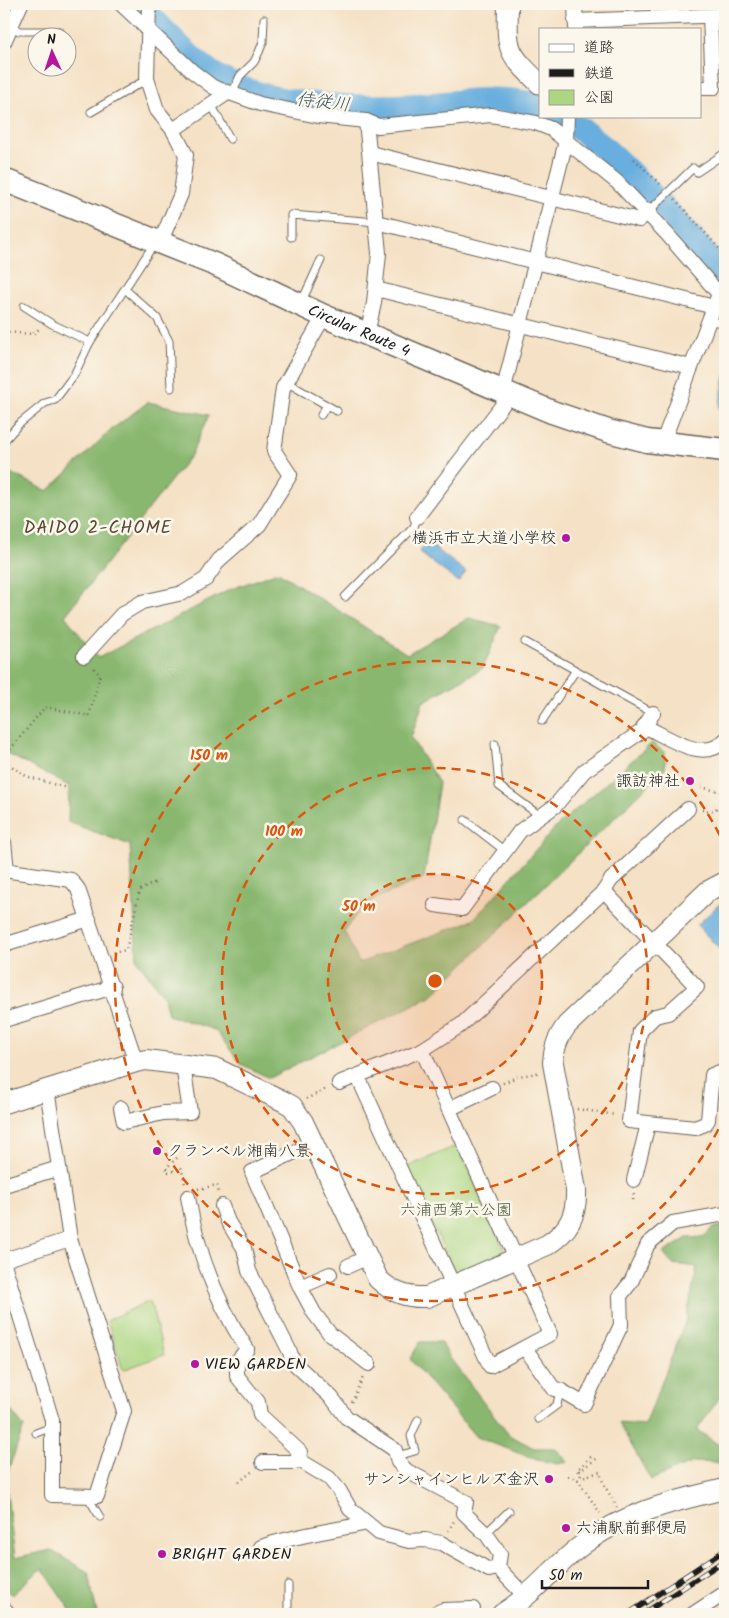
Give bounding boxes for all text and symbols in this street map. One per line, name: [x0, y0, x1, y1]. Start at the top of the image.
north arrow: [28, 28, 78, 78]
legend: [539, 28, 702, 118]
text: N: [46, 29, 57, 51]
text: 道路: [584, 36, 614, 60]
text: 鉄道: [584, 62, 614, 86]
water label: 侍従川: [294, 85, 352, 121]
text: 公園: [584, 86, 614, 110]
street label: Circular Route 4: [304, 298, 415, 364]
district label: DAIDO 2-CHOME: [24, 514, 172, 543]
place label: 横浜市立大道小学校: [412, 526, 556, 551]
marker: 横浜市立大道小学校: [560, 532, 572, 544]
text: 150 m: [190, 744, 228, 768]
place label: 諏訪神社: [616, 769, 680, 794]
marker: 諏訪神社: [684, 775, 696, 787]
text: 100 m: [265, 820, 303, 844]
text: 50 m: [341, 895, 376, 919]
centre of rings: [426, 972, 444, 990]
place label: クランベル湘南八景: [167, 1139, 311, 1164]
marker: クランベル湘南八景: [151, 1145, 163, 1157]
park label: 六浦西第六公園: [400, 1198, 512, 1223]
place label: VIEW GARDEN: [205, 1352, 306, 1377]
marker: VIEW GARDEN: [189, 1358, 201, 1370]
place label: サンシャインヒルズ金沢: [363, 1467, 539, 1492]
marker: サンシャインヒルズ金沢: [543, 1473, 555, 1485]
place label: 六浦駅前郵便局: [576, 1516, 688, 1541]
marker: 六浦駅前郵便局: [560, 1522, 572, 1534]
place label: BRIGHT GARDEN: [172, 1542, 291, 1567]
marker: BRIGHT GARDEN: [156, 1548, 168, 1560]
scale bar: [542, 1558, 648, 1590]
text: 50 m: [549, 1564, 583, 1588]

